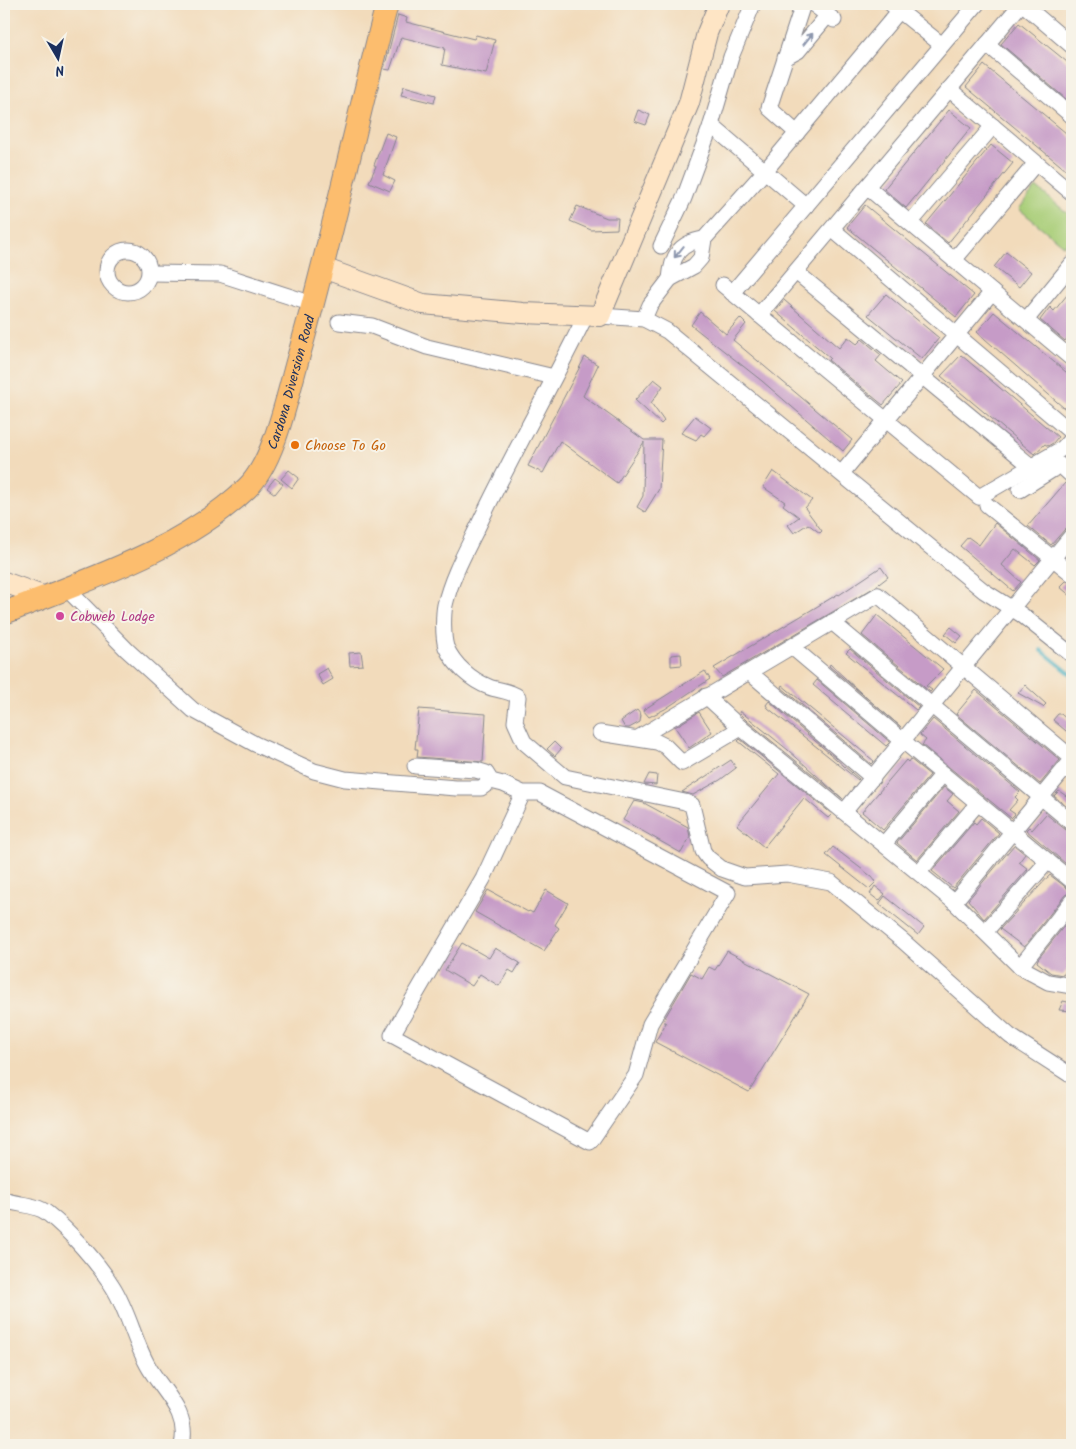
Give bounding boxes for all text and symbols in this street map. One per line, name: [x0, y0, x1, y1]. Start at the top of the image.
north arrow: [32, 32, 82, 82]
one-way arrow: [803, 33, 814, 46]
text: N: [54, 58, 66, 81]
one-way arrow: [674, 246, 685, 259]
street label: Cardona Diversion Road: [262, 312, 322, 453]
place label: Choose To Go: [305, 435, 386, 457]
marker: Choose To Go: [289, 439, 301, 451]
place label: Cobweb Lodge: [70, 606, 155, 628]
marker: Cobweb Lodge: [54, 610, 66, 622]

